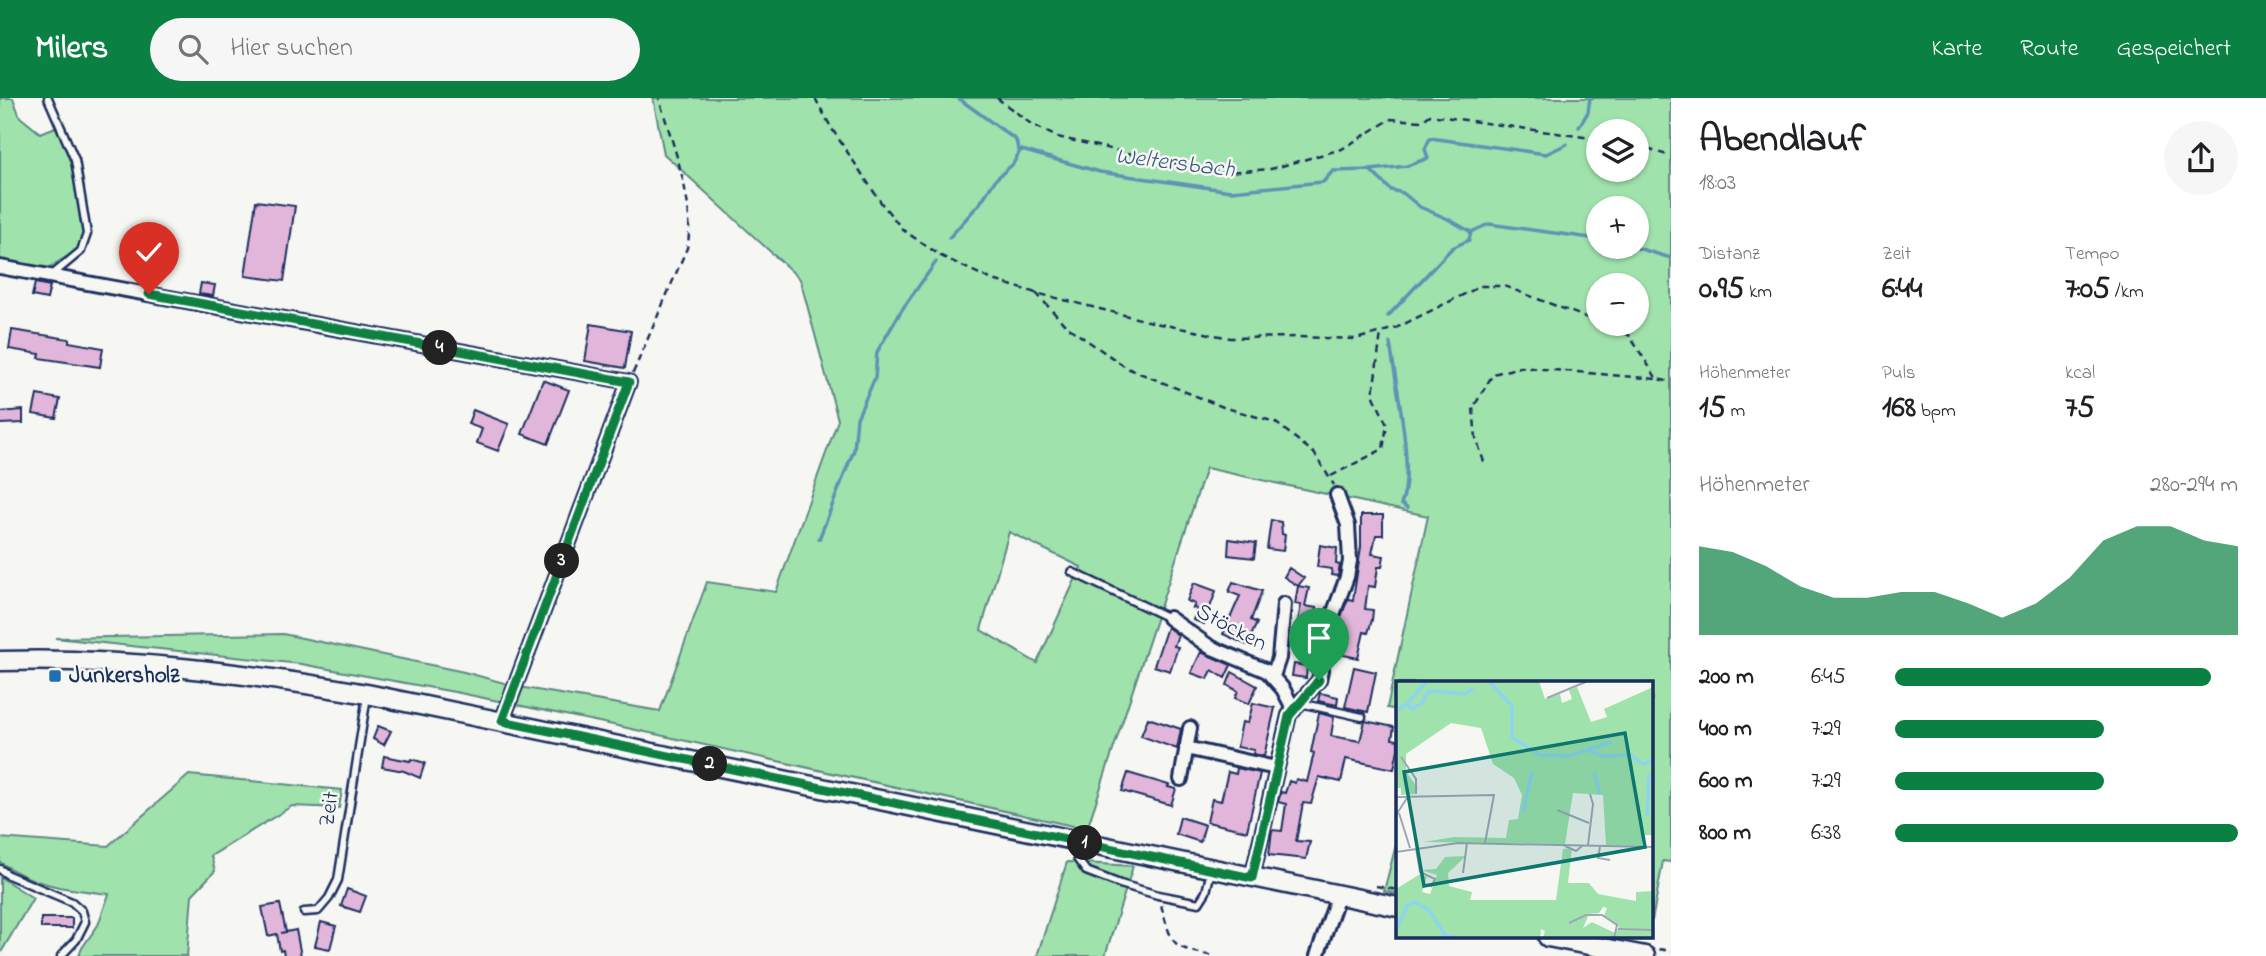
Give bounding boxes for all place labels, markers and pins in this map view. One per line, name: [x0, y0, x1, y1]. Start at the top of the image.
pin: [119, 222, 179, 294]
pin: 4: [422, 330, 458, 366]
pin: 3: [544, 544, 580, 578]
pin: [1289, 608, 1349, 680]
place label: Junkersholz: [69, 660, 181, 693]
marker: Junkersholz: [47, 668, 63, 684]
pin: 2: [692, 746, 728, 782]
pin: 1: [1068, 826, 1102, 860]

